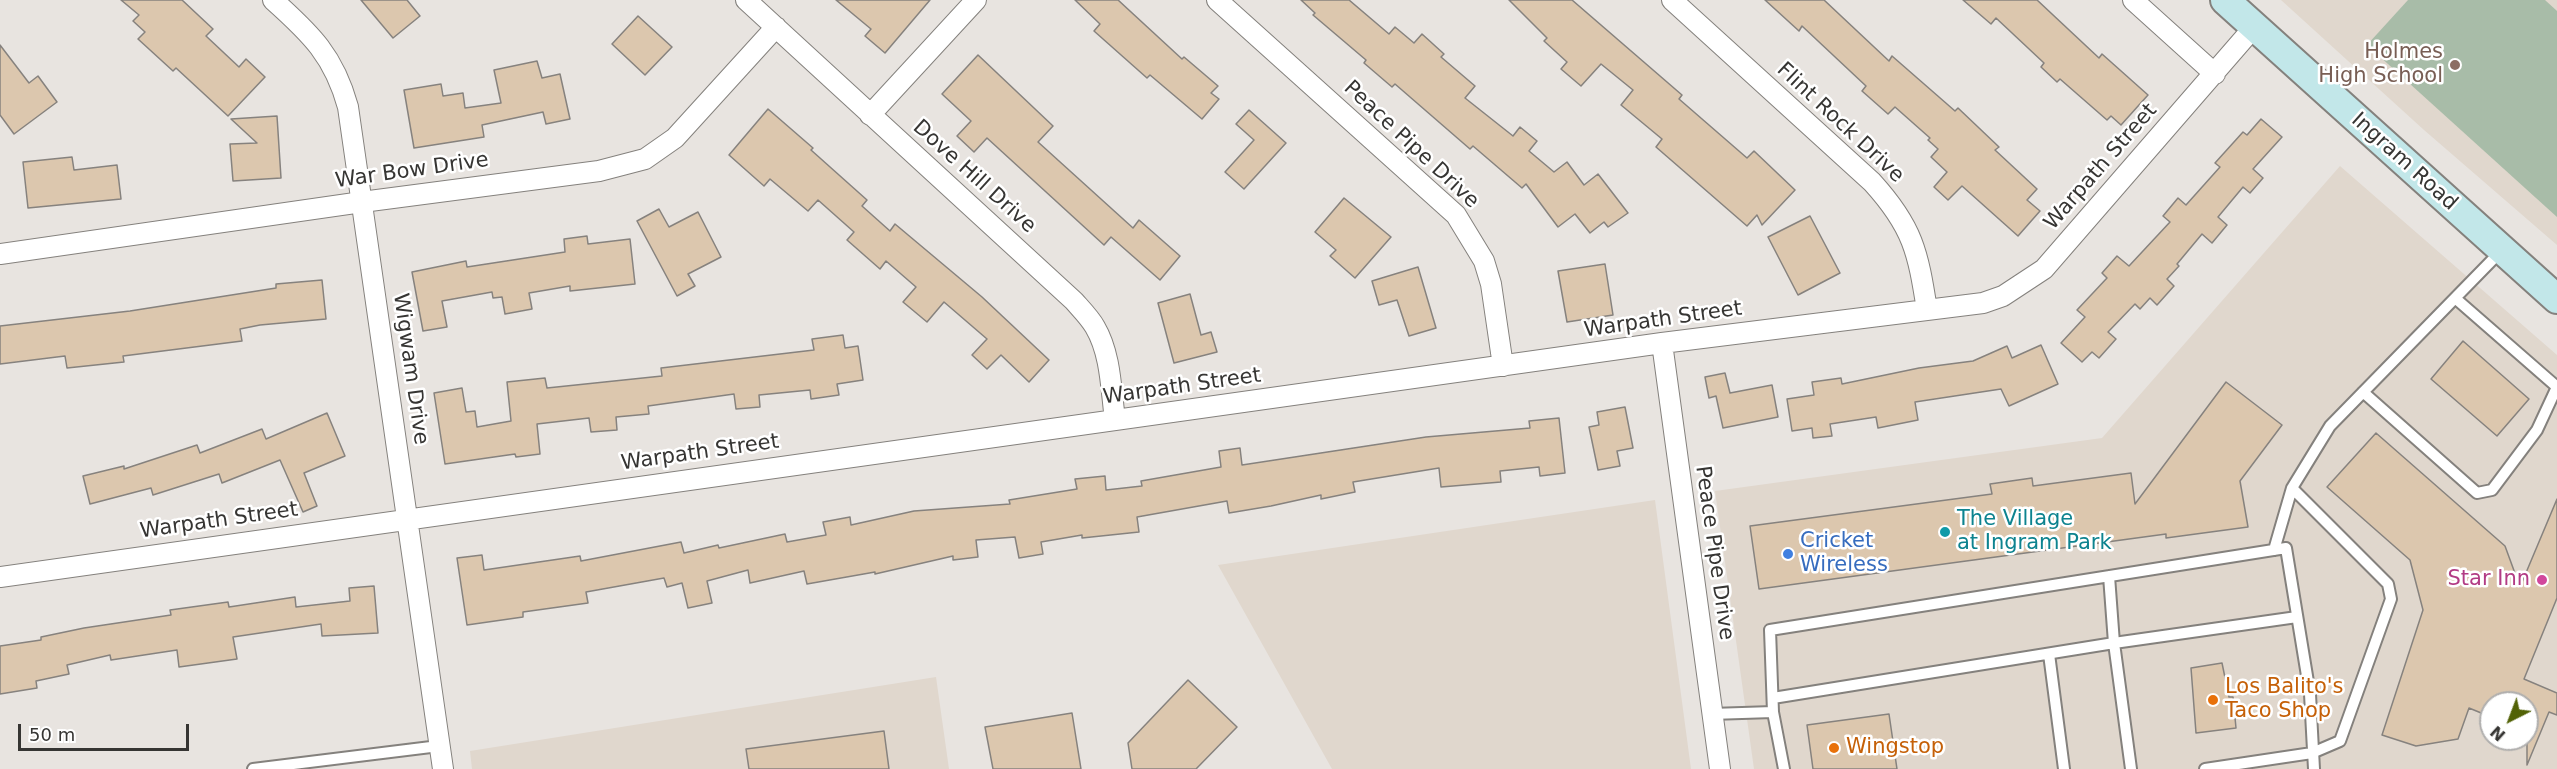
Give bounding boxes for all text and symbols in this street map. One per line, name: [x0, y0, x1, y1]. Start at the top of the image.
place label: Holmes High School: [2318, 40, 2443, 90]
street label: Flint Rock Drive: [1771, 58, 1909, 188]
marker: Holmes High School: [2448, 58, 2462, 72]
street label: Peace Pipe Drive: [1338, 76, 1484, 214]
street label: Warpath Street: [2039, 99, 2163, 235]
street label: Ingram Road: [2346, 108, 2462, 216]
street label: Dove Hill Drive: [907, 115, 1041, 239]
street label: War Bow Drive: [334, 148, 490, 194]
street label: Wigwam Drive: [387, 292, 433, 446]
street label: Warpath Street: [1582, 296, 1744, 344]
street label: Warpath Street: [1101, 363, 1263, 411]
street label: Warpath Street: [619, 429, 781, 477]
street label: Peace Pipe Drive: [1689, 464, 1739, 642]
street label: Warpath Street: [138, 497, 300, 545]
place label: The Village at Ingram Park: [1957, 507, 2112, 557]
marker: The Village at Ingram Park: [1938, 525, 1952, 539]
place label: Cricket Wireless: [1800, 529, 1888, 579]
marker: Cricket Wireless: [1781, 547, 1795, 561]
place label: Star Inn: [2447, 567, 2530, 593]
marker: Star Inn: [2535, 573, 2549, 587]
place label: Los Balito's Taco Shop: [2225, 675, 2344, 725]
north arrow: [2479, 691, 2539, 751]
marker: Los Balito's Taco Shop: [2206, 693, 2220, 707]
scale bar: [21, 712, 192, 750]
text: N: [2487, 722, 2509, 745]
text: 50 m: [29, 724, 75, 745]
place label: Wingstop: [1846, 735, 1944, 761]
marker: Wingstop: [1827, 741, 1841, 755]

